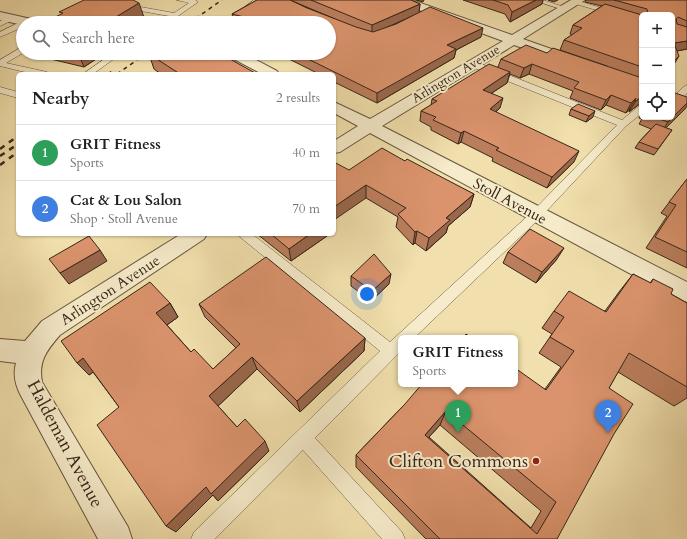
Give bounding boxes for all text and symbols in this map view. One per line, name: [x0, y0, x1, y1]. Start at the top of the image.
map controls: [639, 12, 675, 120]
button: +: [639, 12, 675, 48]
search box: [16, 16, 336, 60]
icon: search: [30, 27, 52, 49]
text: Search here: [62, 28, 135, 48]
street label: Arlington Avenue: [409, 41, 503, 107]
button: −: [639, 48, 675, 84]
button: locate: [639, 84, 675, 120]
text: Nearby: [32, 87, 89, 110]
text: 2 results: [276, 89, 320, 107]
text: GRIT Fitness: [70, 134, 161, 154]
text: 1: [42, 144, 48, 162]
text: 40 m: [292, 144, 320, 162]
text: Sports: [70, 154, 104, 172]
street label: Stoll Avenue: [470, 173, 550, 229]
text: Cat & Lou Salon: [70, 190, 182, 210]
text: 2: [42, 200, 48, 218]
text: 70 m: [292, 200, 320, 218]
text: Shop · Stoll Avenue: [70, 210, 178, 228]
street label: Arlington Avenue: [56, 250, 164, 330]
your location: [357, 284, 377, 304]
popup: [398, 335, 518, 387]
text: GRIT Fitness: [413, 342, 503, 362]
text: Sports: [413, 362, 446, 380]
street label: Haldeman Avenue: [21, 376, 109, 512]
pin: 1: [445, 400, 471, 433]
pin: 2: [595, 400, 621, 433]
place label: Clifton Commons: [389, 449, 528, 474]
marker: Clifton Commons: [531, 456, 541, 466]

